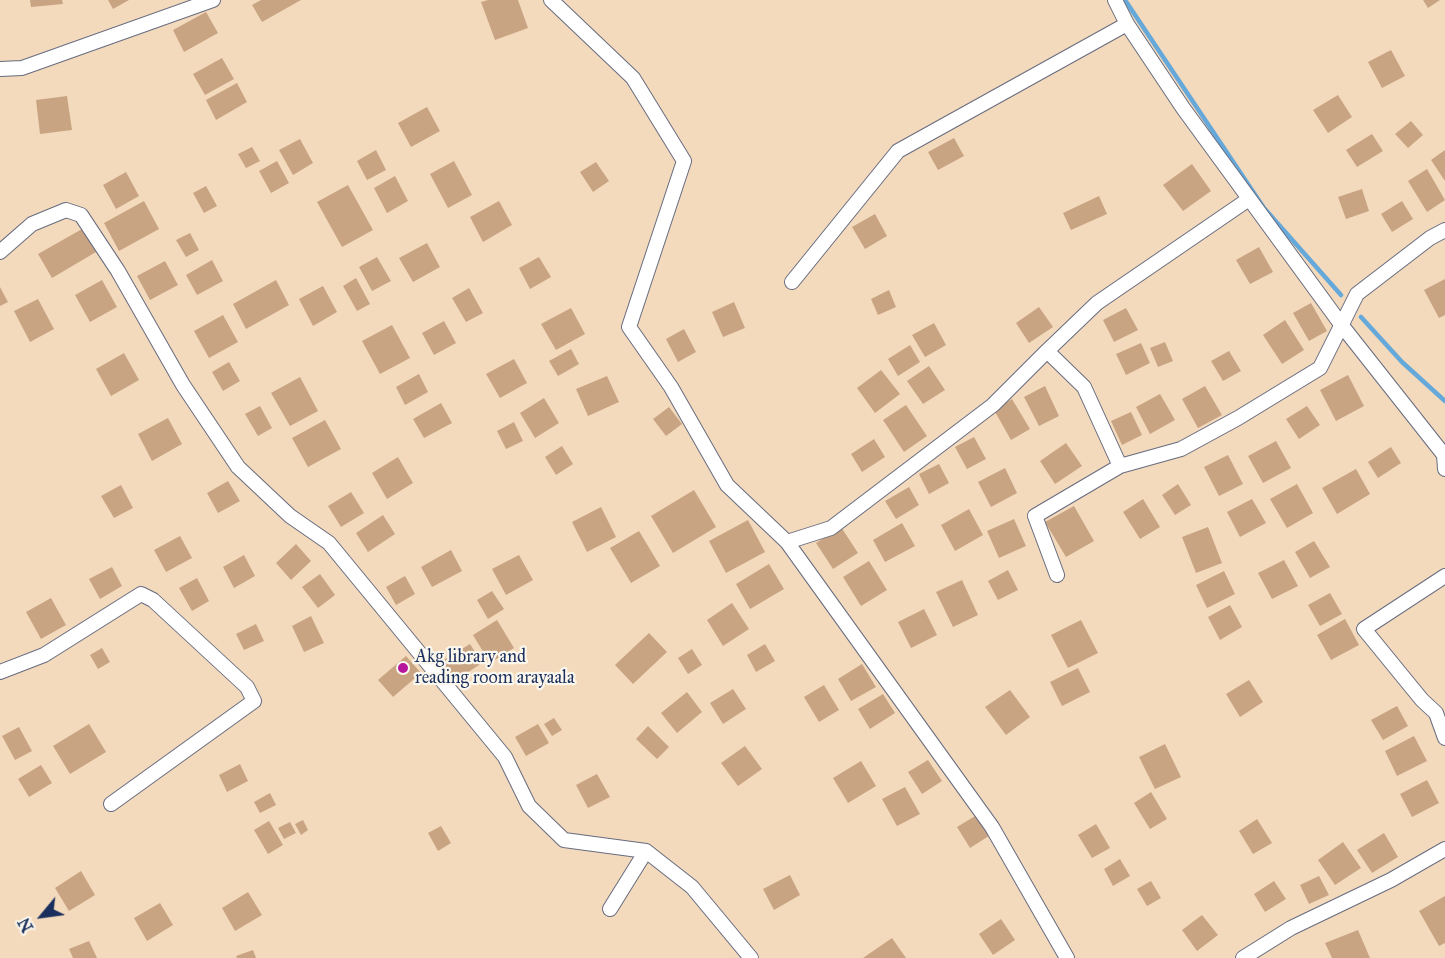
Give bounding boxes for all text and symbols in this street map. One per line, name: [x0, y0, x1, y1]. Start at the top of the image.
place label: Akg library and reading room arayaala: [415, 647, 575, 690]
marker: Akg library and reading room arayaala: [396, 661, 410, 675]
north arrow: [12, 886, 72, 946]
text: N: [14, 914, 37, 936]

